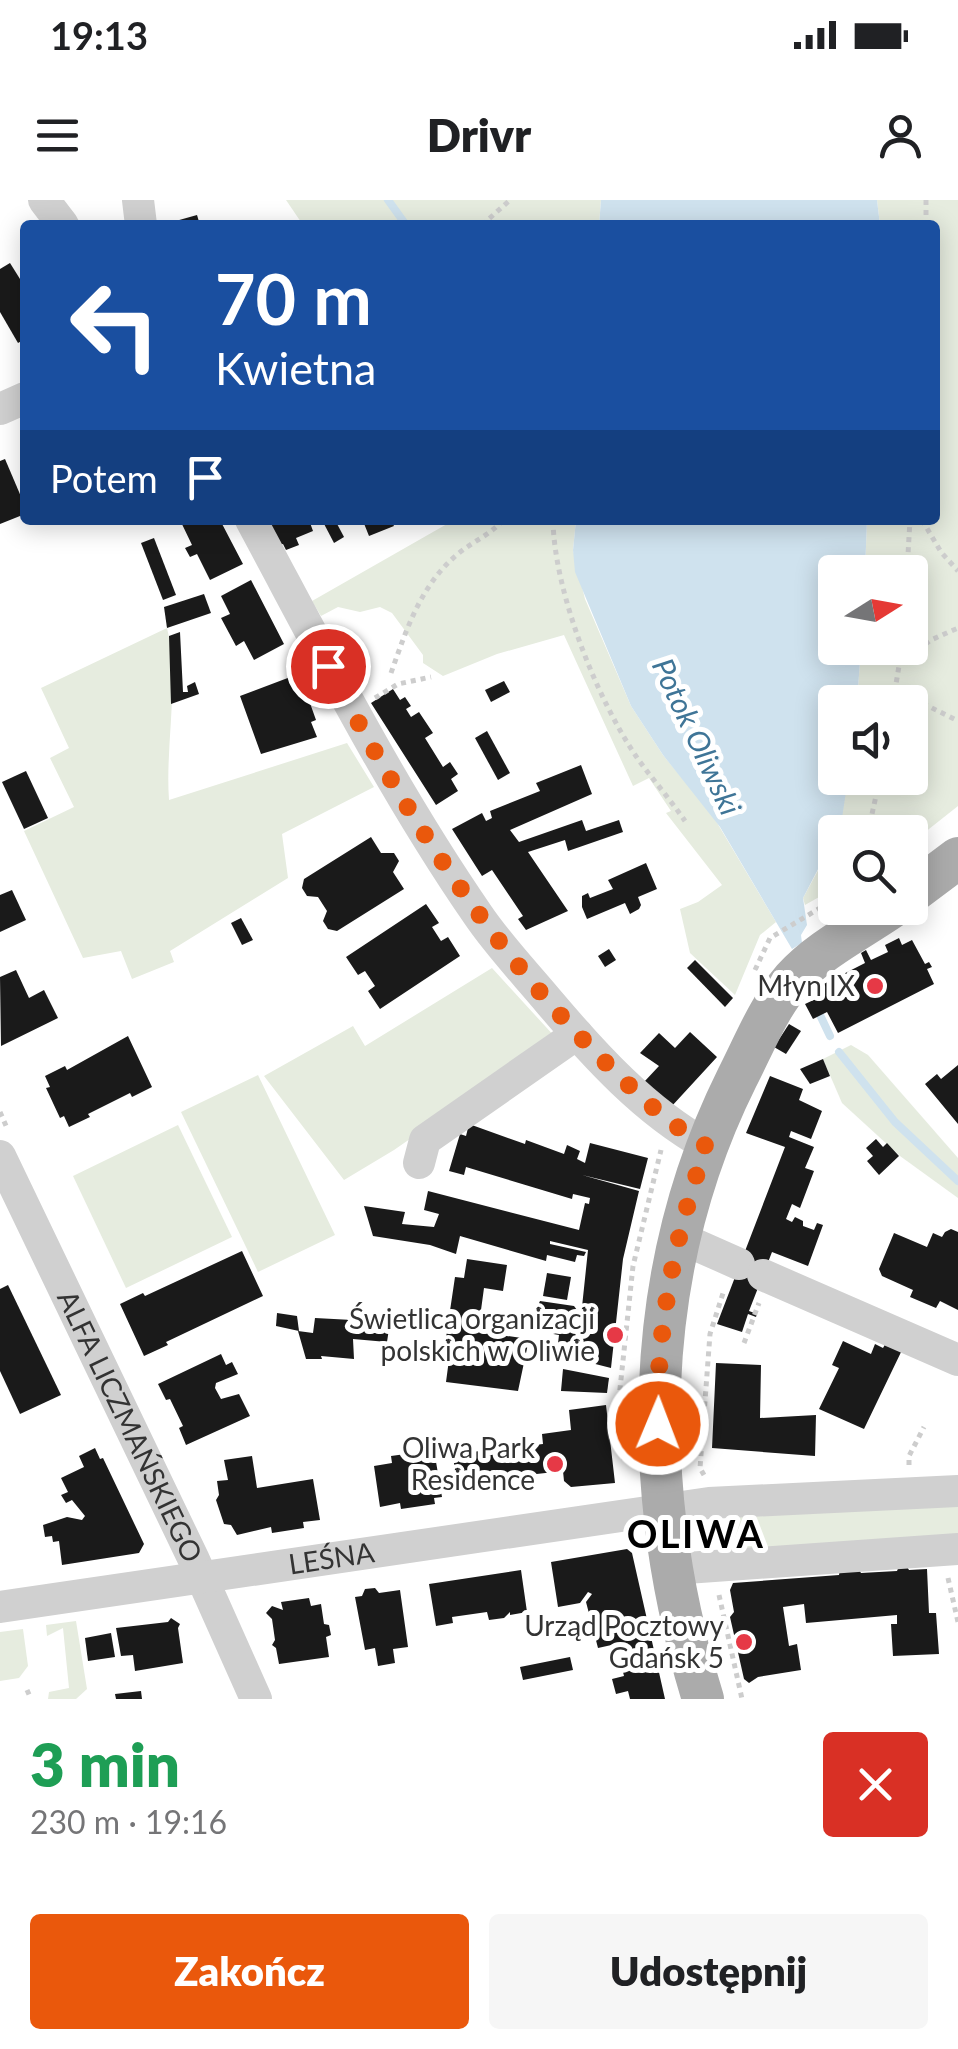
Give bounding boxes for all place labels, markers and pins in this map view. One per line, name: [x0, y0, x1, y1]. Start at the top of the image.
pin: [286, 624, 371, 709]
place label: Młyn IX: [757, 968, 855, 1002]
marker: Młyn IX: [864, 975, 886, 997]
place label: Świetlica organizacji polskich w Oliwie: [349, 1301, 595, 1367]
marker: Świetlica organizacji polskich w Oliwie: [604, 1324, 626, 1346]
place label: Oliwa Park Residence: [402, 1430, 536, 1496]
marker: Oliwa Park Residence: [544, 1453, 566, 1475]
place label: Urząd Pocztowy Gdańsk 5: [524, 1608, 725, 1674]
marker: Urząd Pocztowy Gdańsk 5: [733, 1631, 755, 1653]

